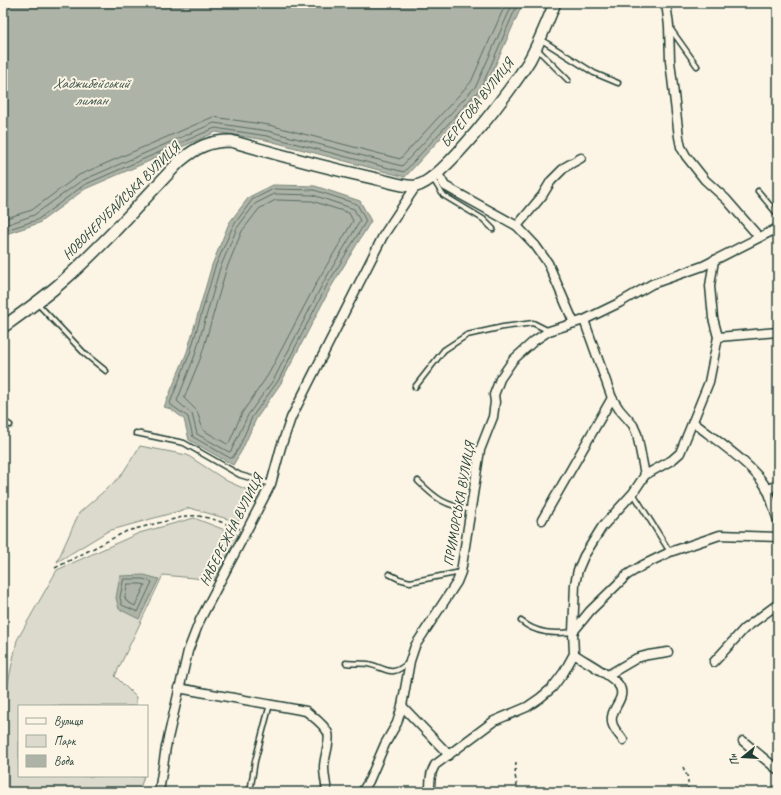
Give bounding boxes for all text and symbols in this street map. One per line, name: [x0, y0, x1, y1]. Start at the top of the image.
street label: БЕРЕГОВА ВУЛИЦЯ: [437, 53, 518, 151]
water label: Хаджибейський лиман: [53, 74, 132, 110]
street label: НОВОНЕРУБАЙСЬКА ВУЛИЦЯ: [59, 137, 185, 263]
street label: ПРИМОРСЬКА ВУЛИЦЯ: [440, 438, 479, 567]
street label: НАБЕРЕЖНА ВУЛИЦЯ: [196, 469, 267, 588]
legend: [18, 705, 148, 777]
text: Вулиця: [54, 713, 83, 729]
text: Парк: [54, 733, 77, 749]
north arrow: [723, 737, 763, 777]
text: Пн: [725, 751, 742, 768]
text: Вода: [54, 753, 75, 769]

